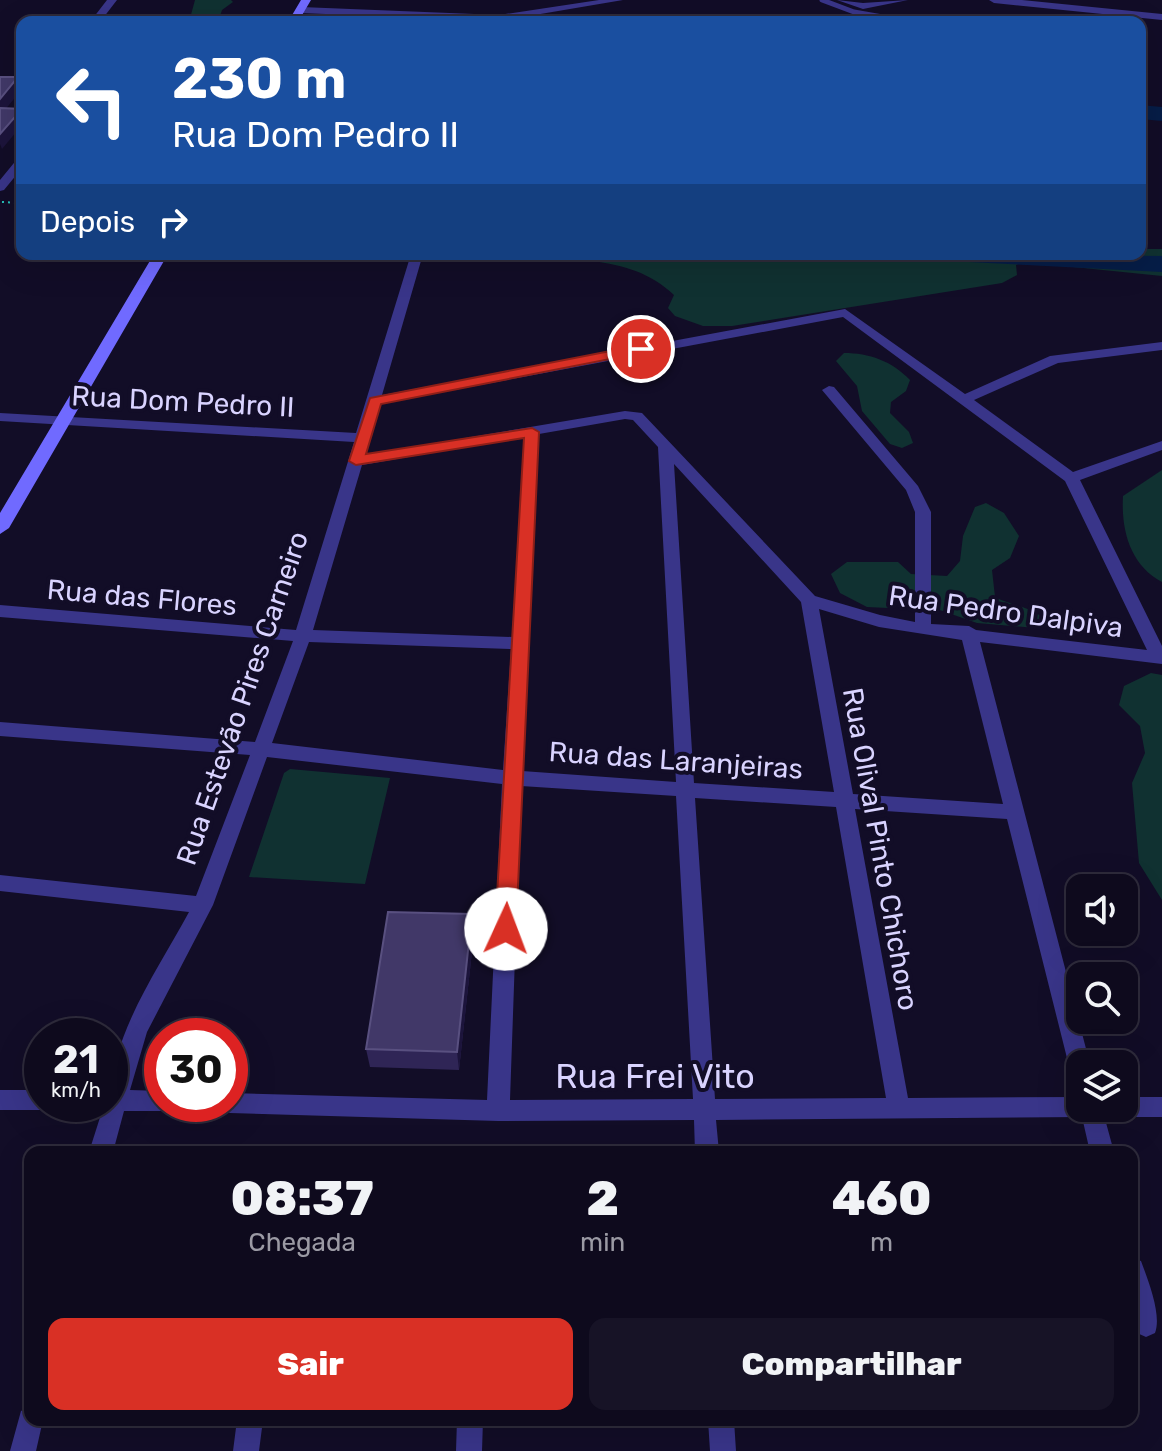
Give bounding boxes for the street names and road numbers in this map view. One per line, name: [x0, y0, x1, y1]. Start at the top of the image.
street label: Rua Dom Pedro II: [71, 379, 295, 424]
street label: Rua Estevão Pires Carneiro: [170, 527, 315, 869]
street label: Rua das Flores: [46, 573, 238, 622]
street label: Rua Pedro Dalpiva: [887, 579, 1125, 644]
street label: Rua Olival Pinto Chichoro: [836, 685, 925, 1013]
street label: Rua das Laranjeiras: [548, 735, 804, 786]
street label: Rua Frei Vito: [555, 1056, 755, 1097]

